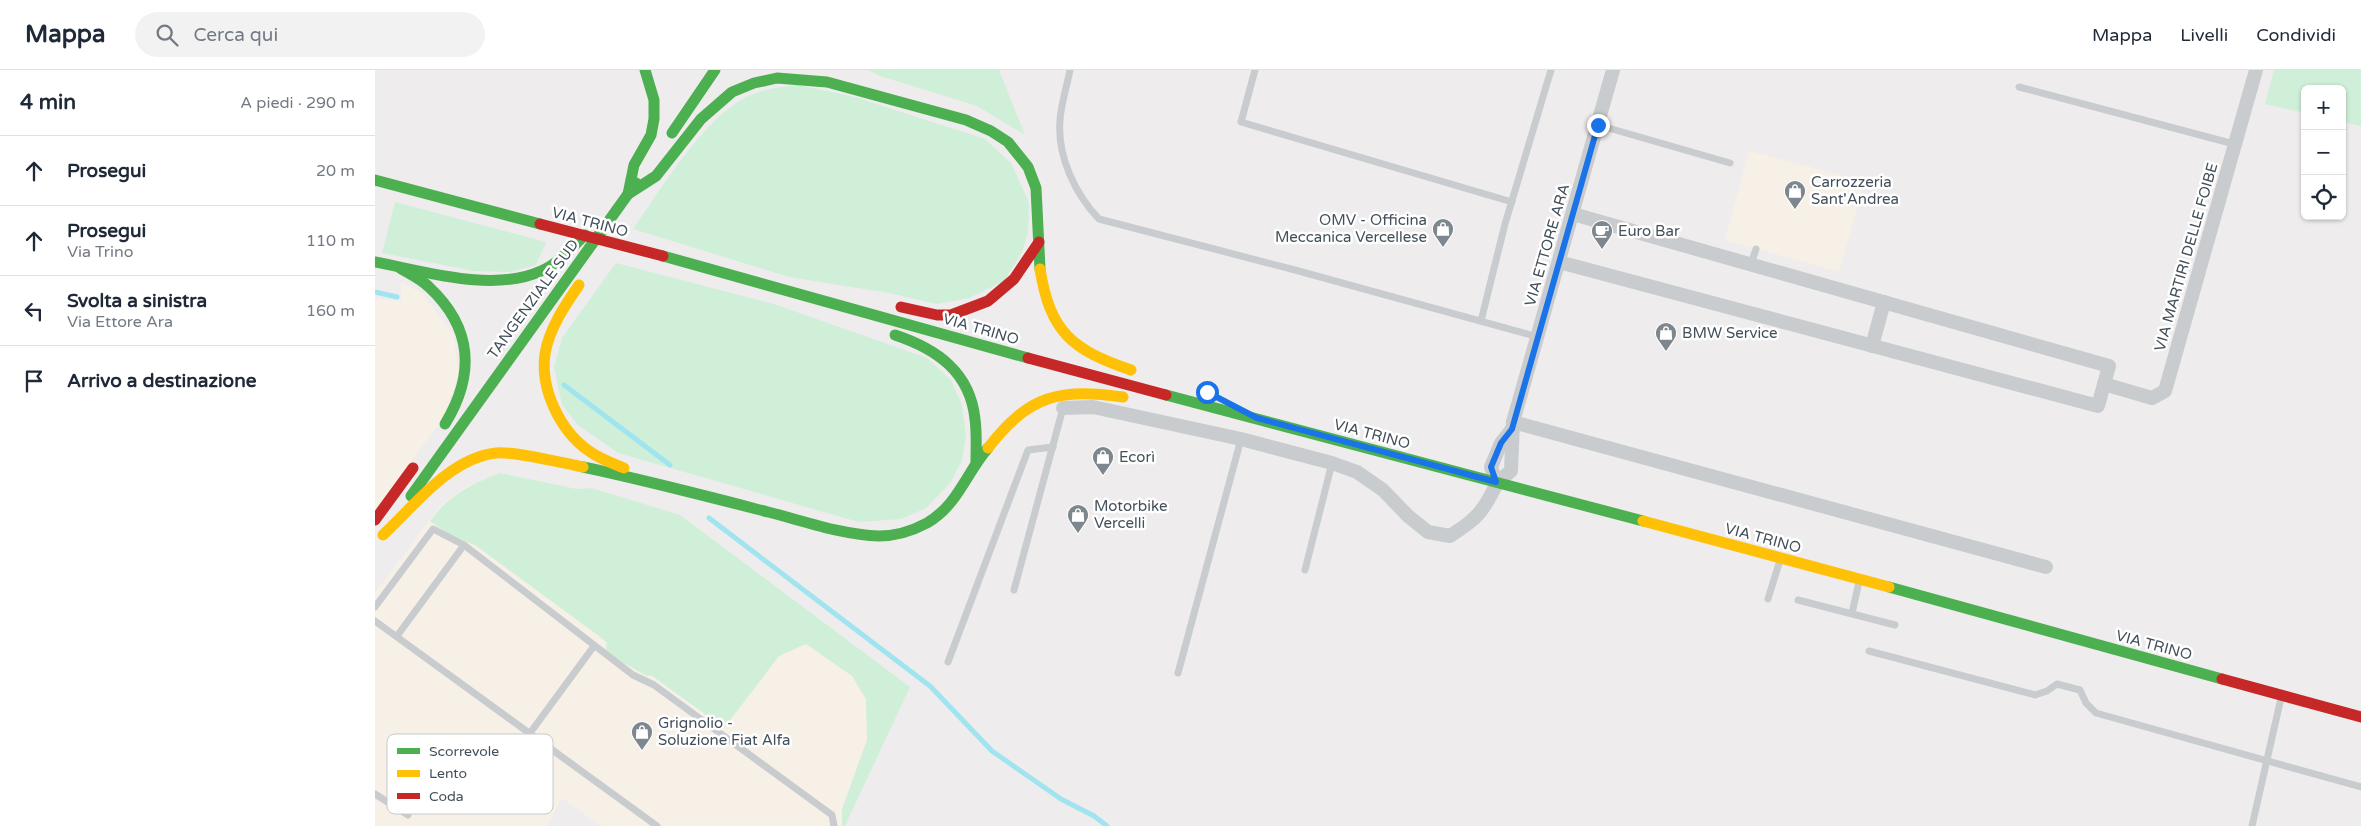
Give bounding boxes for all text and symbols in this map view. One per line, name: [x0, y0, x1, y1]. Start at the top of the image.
search box: [135, 12, 485, 57]
text: Mappa: [25, 20, 105, 49]
icon: search: [153, 21, 181, 49]
text: Cerca qui: [193, 24, 278, 46]
text: Mappa: [2092, 24, 2152, 46]
text: Livelli: [2180, 24, 2228, 46]
text: Condividi: [2256, 24, 2336, 46]
map controls: [2301, 85, 2346, 220]
button: +: [2301, 85, 2346, 130]
text: 4 min: [20, 90, 76, 115]
text: A piedi · 290 m: [240, 93, 355, 113]
route end: [1587, 114, 1610, 137]
button: −: [2301, 130, 2346, 175]
icon: ahead: [20, 157, 48, 185]
text: Prosegui: [67, 160, 146, 182]
text: 20 m: [316, 161, 355, 181]
street label: VIA MARTIRI DELLE FOIBE: [2150, 161, 2222, 353]
place label: Carrozzeria Sant'Andrea: [1811, 173, 1899, 208]
button: locate: [2301, 175, 2346, 220]
shop icon: Carrozzeria Sant'Andrea: [1783, 179, 1807, 210]
street label: VIA ETTORE ARA: [1521, 182, 1573, 308]
street label: VIA TRINO: [550, 203, 630, 241]
place label: OMV - Officina Meccanica Vercellese: [1275, 211, 1427, 246]
shop icon: OMV - Officina Meccanica Vercellese: [1431, 217, 1455, 248]
cafe icon: Euro Bar: [1590, 219, 1614, 250]
text: Prosegui: [67, 220, 146, 242]
place label: Euro Bar: [1618, 222, 1680, 240]
icon: ahead: [20, 227, 48, 255]
text: 110 m: [306, 231, 355, 251]
street label: TANGENZIALE SUD: [484, 236, 582, 362]
text: Via Trino: [67, 242, 133, 262]
text: Svolta a sinistra: [67, 290, 207, 312]
icon: left: [20, 297, 48, 325]
text: 160 m: [306, 301, 355, 321]
street label: VIA TRINO: [941, 310, 1021, 348]
text: Via Ettore Ara: [67, 312, 173, 332]
shop icon: BMW Service: [1654, 321, 1678, 352]
place label: BMW Service: [1682, 324, 1778, 342]
icon: arrive: [20, 367, 48, 395]
text: Arrivo a destinazione: [67, 370, 257, 392]
route start: [1196, 381, 1219, 404]
street label: VIA TRINO: [1332, 415, 1412, 453]
shop icon: Ecorì: [1091, 445, 1115, 476]
place label: Ecorì: [1119, 448, 1155, 466]
place label: Motorbike Vercelli: [1094, 497, 1168, 532]
shop icon: Motorbike Vercelli: [1066, 503, 1090, 534]
street label: VIA TRINO: [1723, 519, 1803, 557]
street label: VIA TRINO: [2114, 626, 2194, 664]
place label: Grignolio - Soluzione Fiat Alfa: [658, 714, 790, 749]
shop icon: Grignolio - Soluzione Fiat Alfa: [630, 720, 654, 751]
legend: [387, 734, 553, 814]
text: Scorrevole: [429, 743, 499, 760]
text: Lento: [429, 765, 467, 782]
text: Coda: [429, 788, 464, 805]

